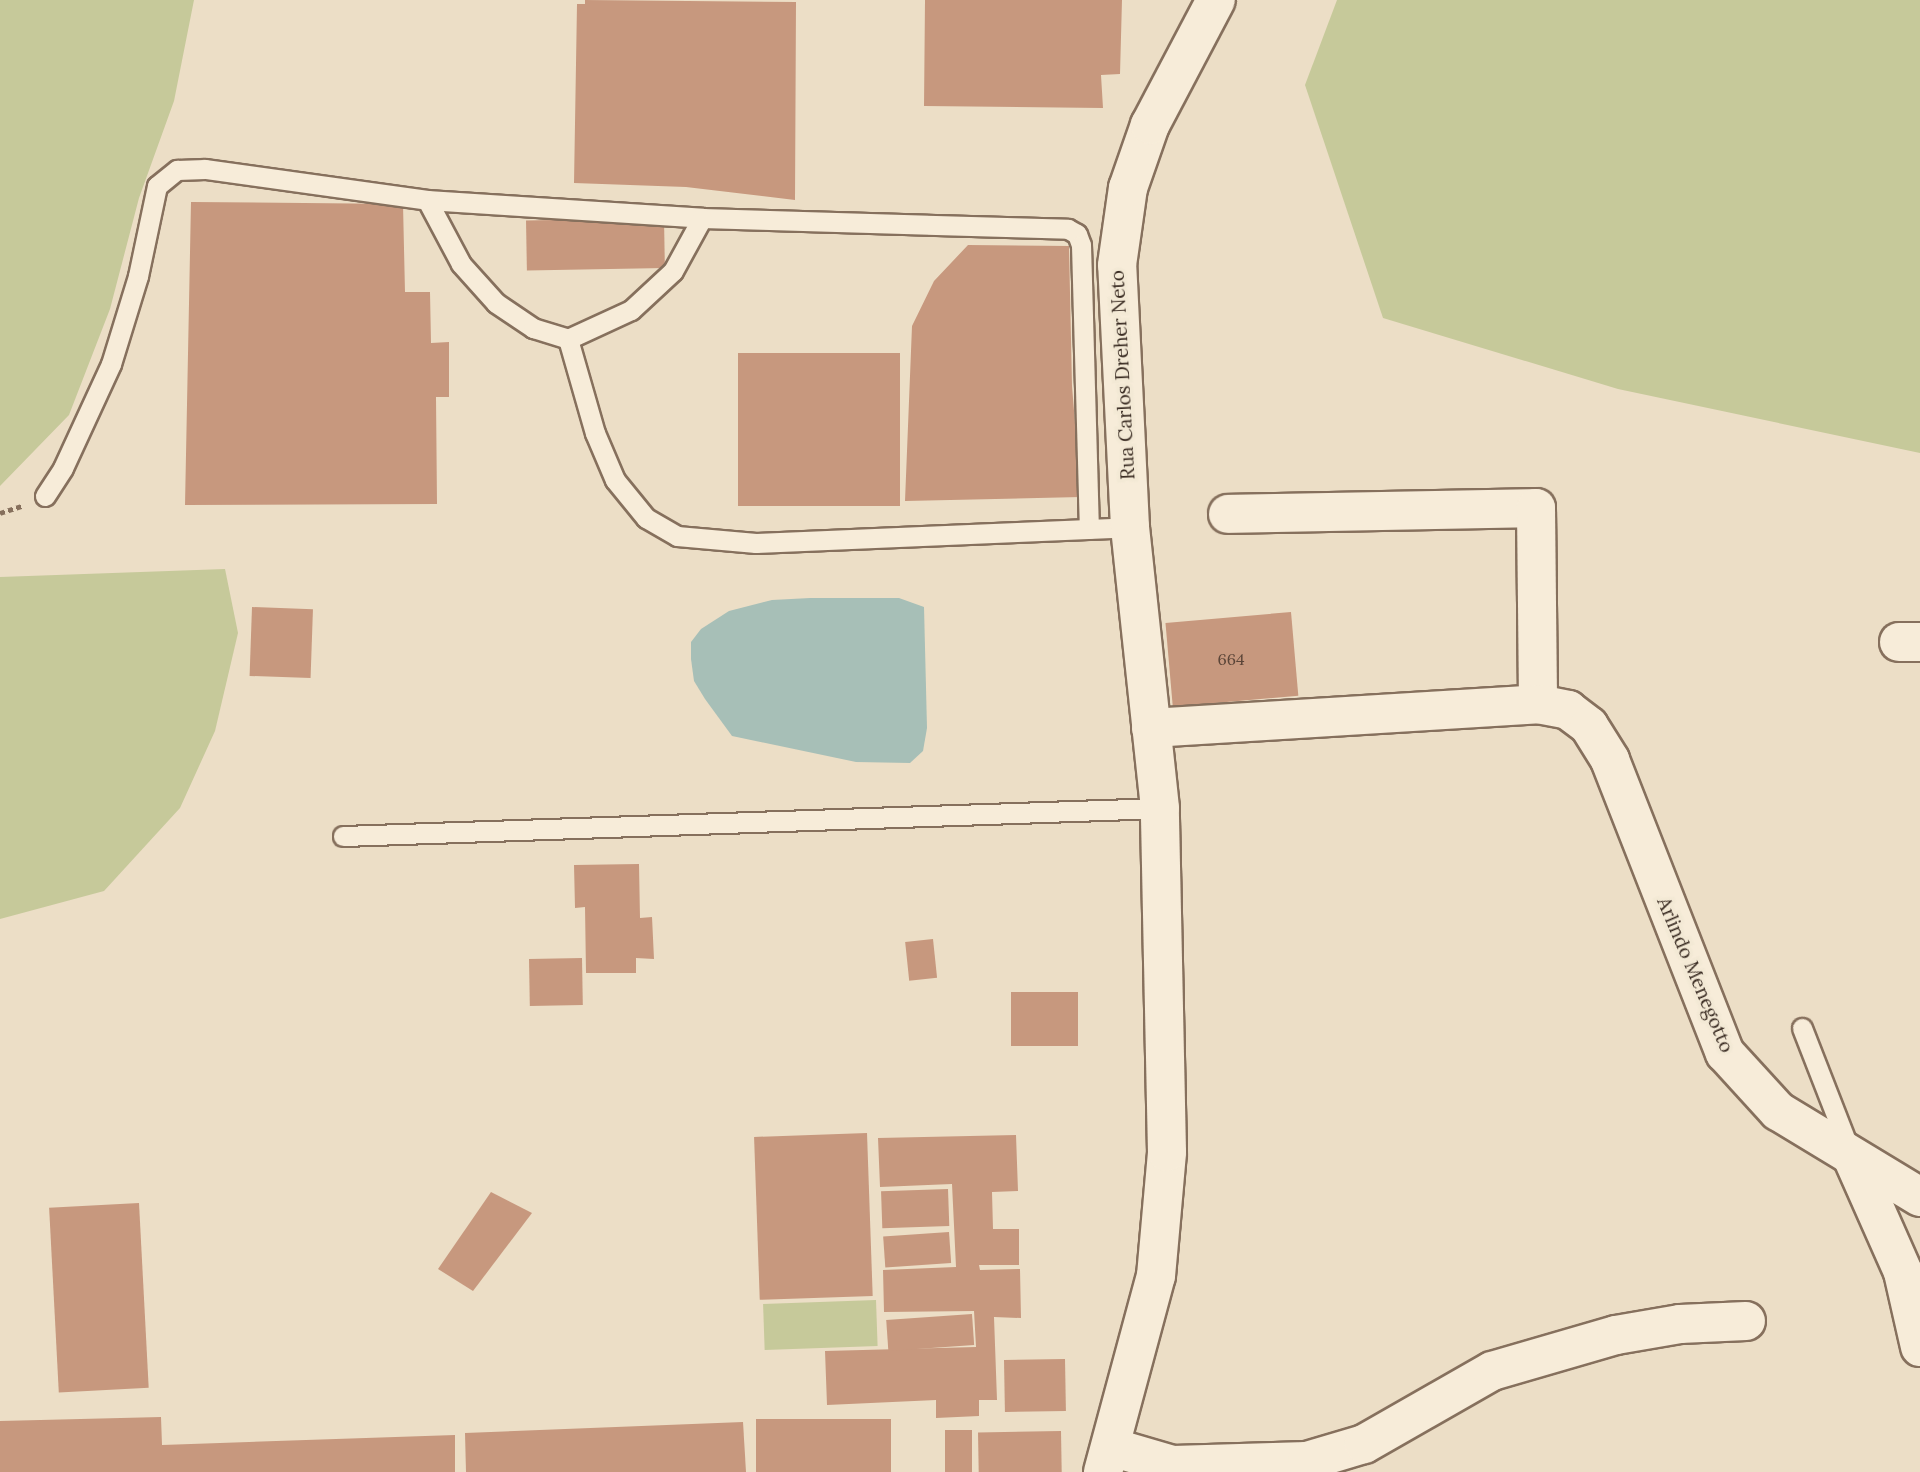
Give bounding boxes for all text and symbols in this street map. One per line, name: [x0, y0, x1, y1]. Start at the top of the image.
street label: Rua Carlos Dreher Neto: [1106, 270, 1140, 480]
house number: 664: [1217, 649, 1245, 669]
street label: Arlindo Menegotto: [1652, 894, 1738, 1056]

